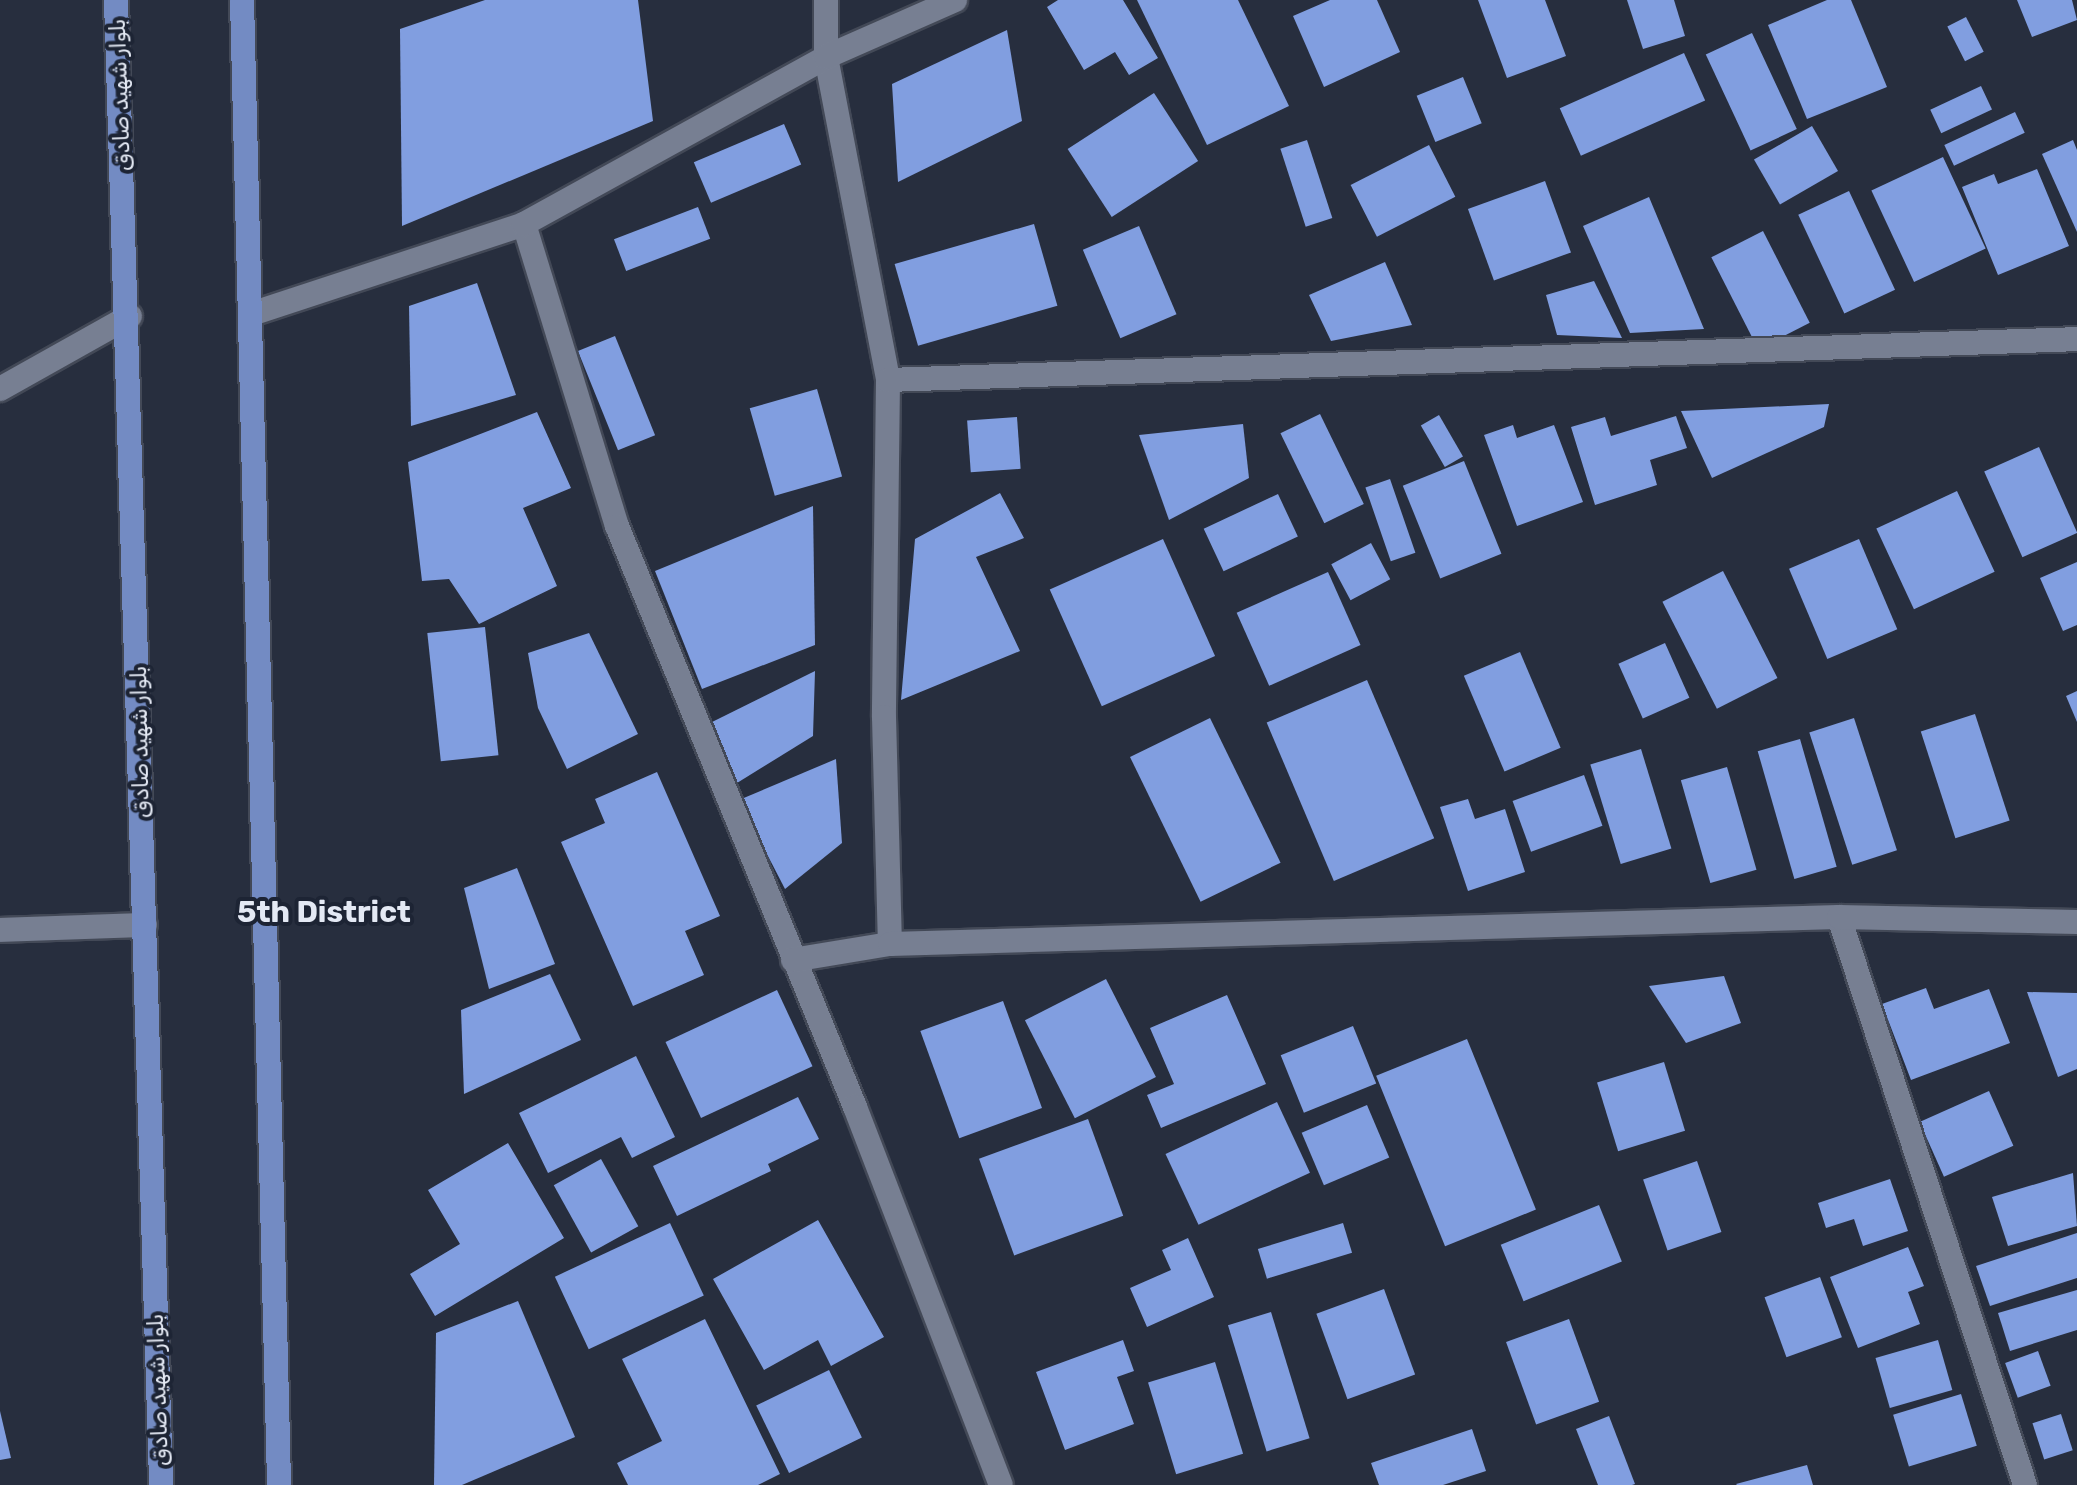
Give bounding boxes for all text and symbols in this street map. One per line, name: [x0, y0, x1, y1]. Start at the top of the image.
street label: بلوار شهید صادق: [104, 18, 136, 172]
street label: بلوار شهید صادق: [125, 666, 155, 818]
district label: 5th District: [237, 894, 411, 930]
street label: بلوار شهید صادق: [142, 1313, 174, 1467]

